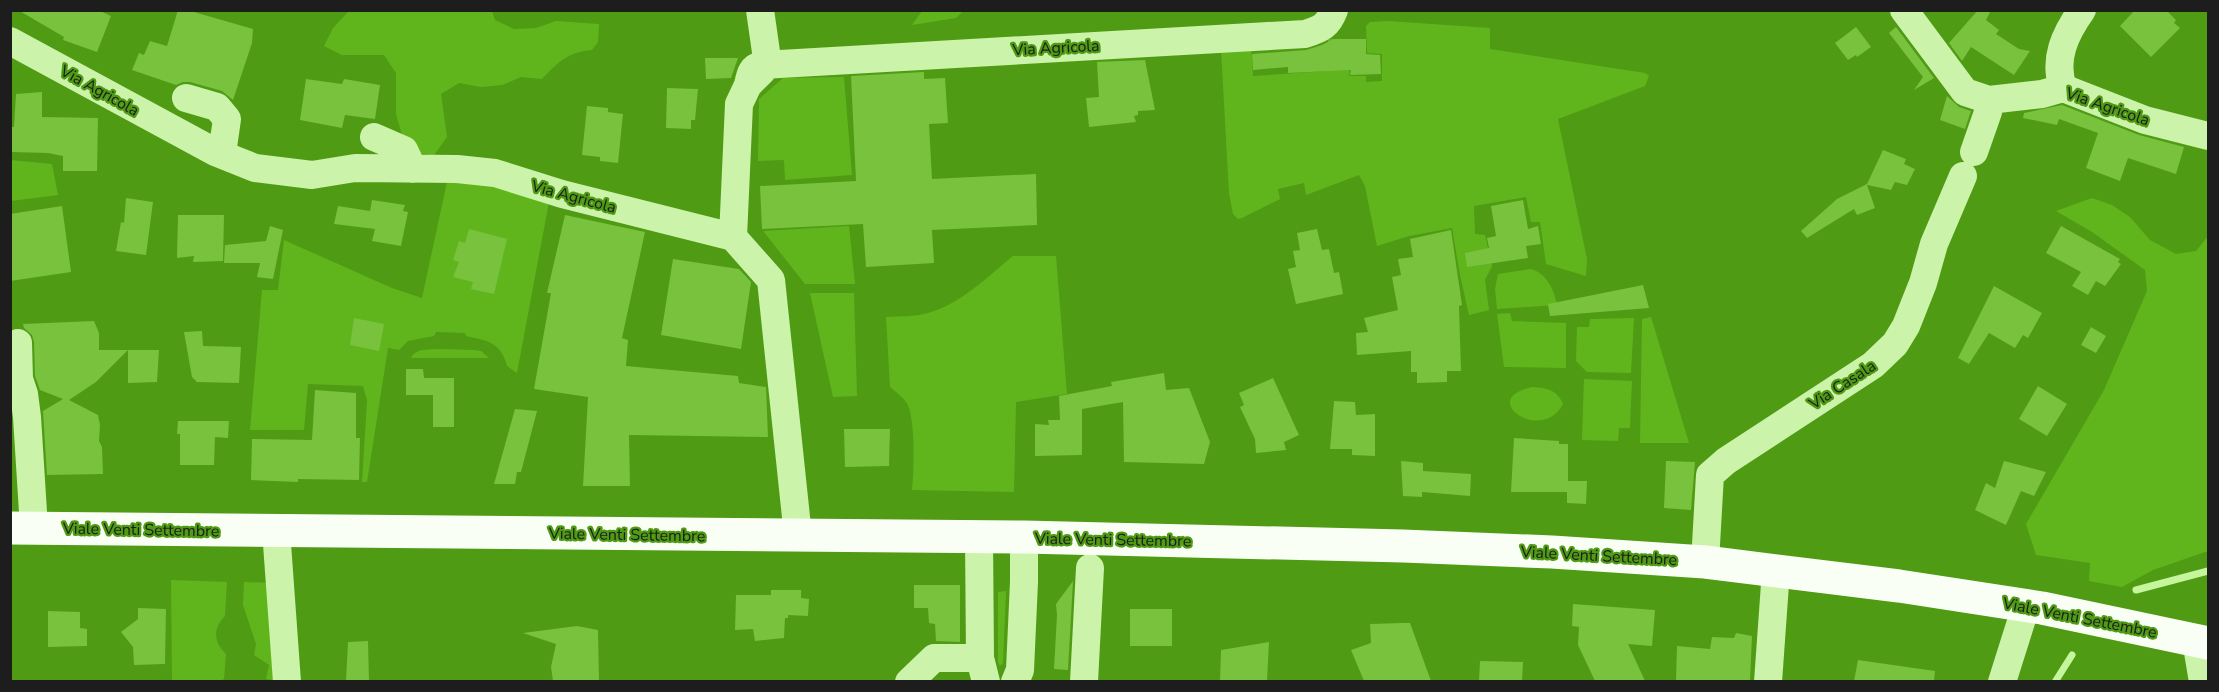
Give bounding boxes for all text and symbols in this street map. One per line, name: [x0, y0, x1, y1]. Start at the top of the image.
street label: Via Agricola: [1011, 35, 1100, 61]
street label: Via Agricola: [55, 60, 143, 122]
street label: Via Agricola: [2062, 82, 2152, 132]
street label: Via Agricola: [528, 175, 619, 219]
street label: Via Casala: [1804, 355, 1880, 415]
street label: Viale Venti Settembre: [62, 518, 219, 542]
street label: Viale Venti Settembre: [548, 523, 705, 547]
street label: Viale Venti Settembre: [1034, 528, 1191, 552]
street label: Viale Venti Settembre: [1519, 541, 1678, 571]
street label: Viale Venti Settembre: [2000, 592, 2159, 644]

